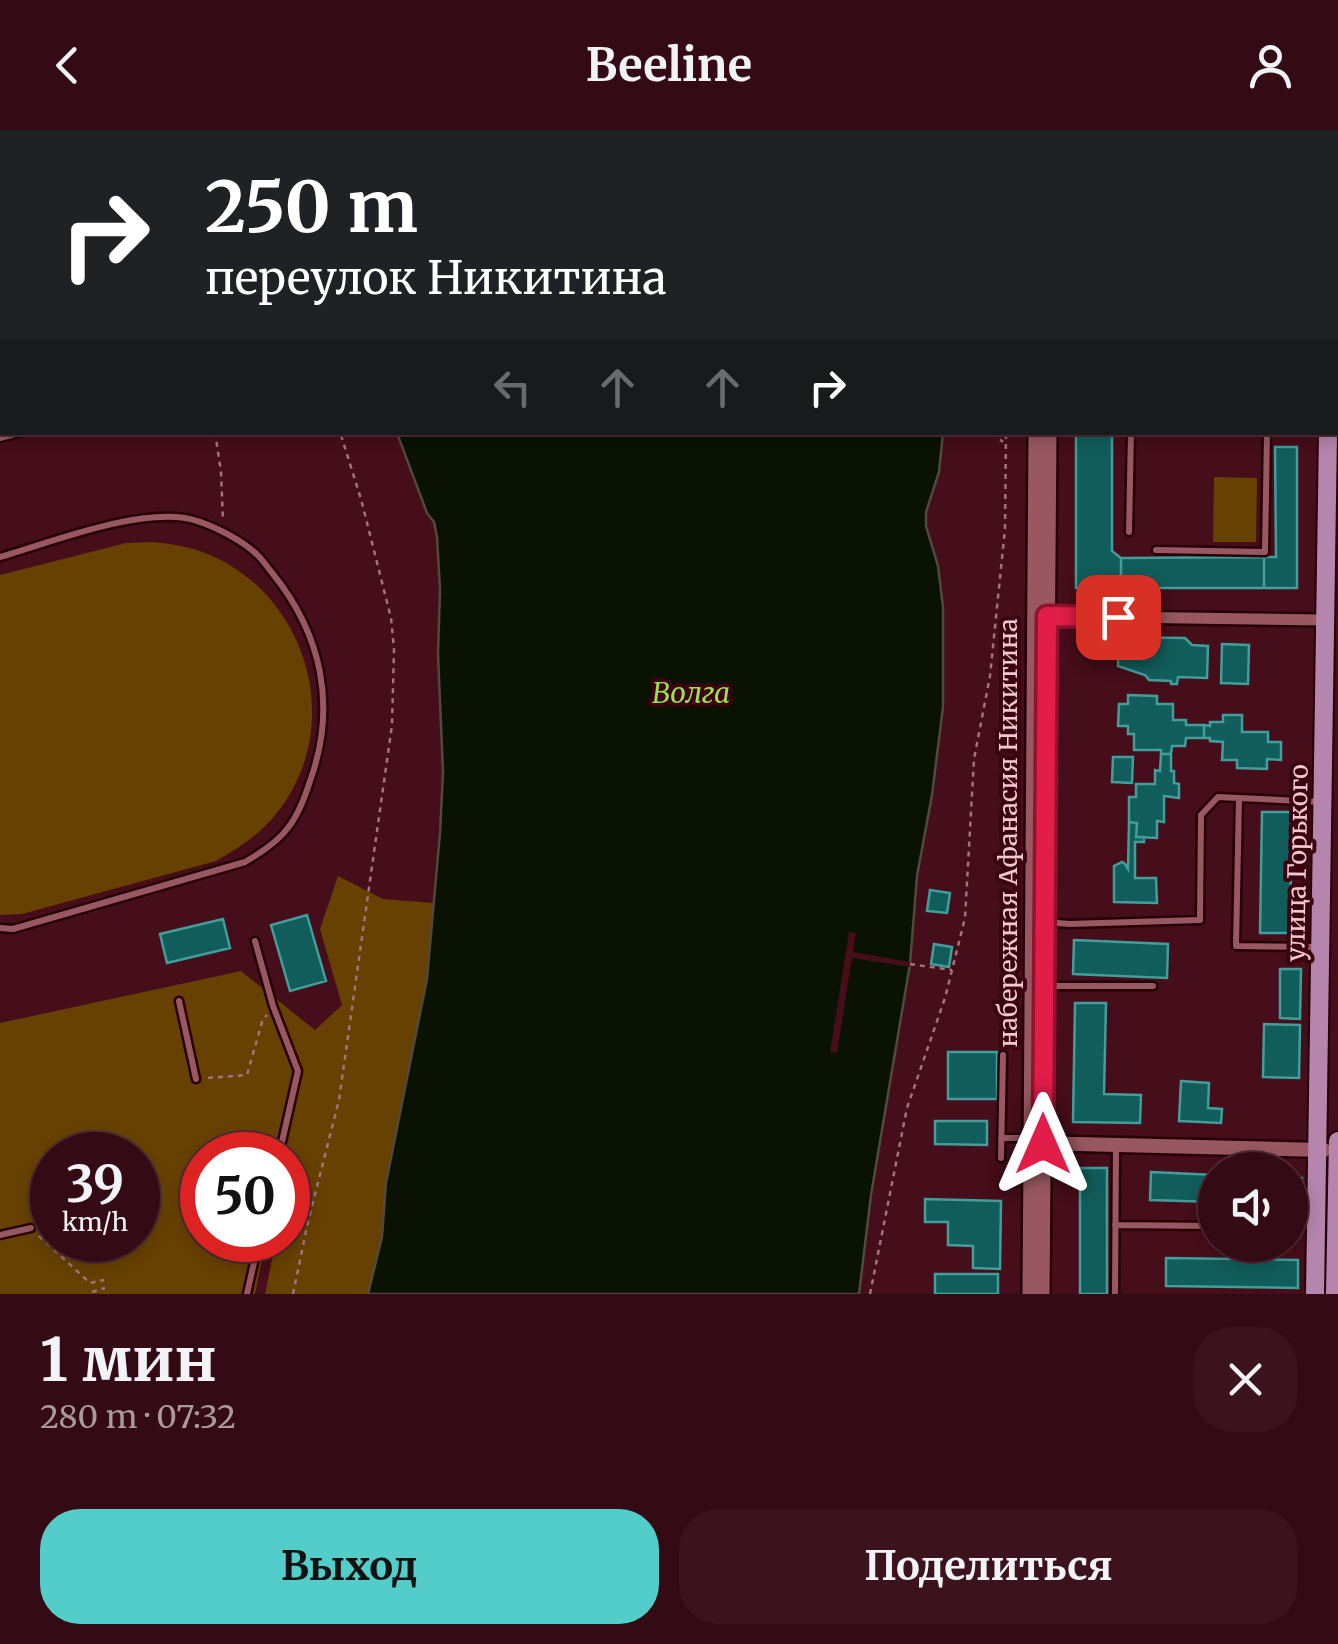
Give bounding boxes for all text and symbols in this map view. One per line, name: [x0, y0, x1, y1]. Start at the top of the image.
text: Beeline: [586, 37, 752, 93]
icon: back: [40, 38, 95, 93]
icon: person: [1243, 38, 1298, 93]
text: 250 m: [205, 163, 418, 251]
icon: right: [40, 170, 170, 300]
text: переулок Никитина: [205, 250, 667, 306]
icon: left: [485, 360, 540, 415]
icon: ahead: [590, 360, 645, 415]
icon: ahead: [695, 360, 750, 415]
icon: right: [800, 360, 855, 415]
pin: [1076, 575, 1161, 660]
icon: arrive: [1091, 590, 1146, 645]
street label: набережная Афанасия Никитина: [992, 618, 1024, 1048]
water label: Волга: [652, 675, 730, 711]
street label: улица Горького: [1279, 764, 1315, 962]
position arrow: [991, 1092, 1095, 1196]
speed limit sign: 50: [180, 1132, 310, 1262]
map controls: [1198, 1152, 1308, 1262]
button: sound: [1198, 1152, 1308, 1262]
text: 39: [66, 1153, 124, 1216]
text: km/h: [62, 1206, 128, 1238]
text: 1 мин: [40, 1322, 217, 1397]
button: close: [1193, 1327, 1298, 1432]
text: 280 m · 07:32: [40, 1397, 236, 1437]
button: Выход: [40, 1509, 659, 1624]
button: Поделиться: [679, 1509, 1298, 1624]

